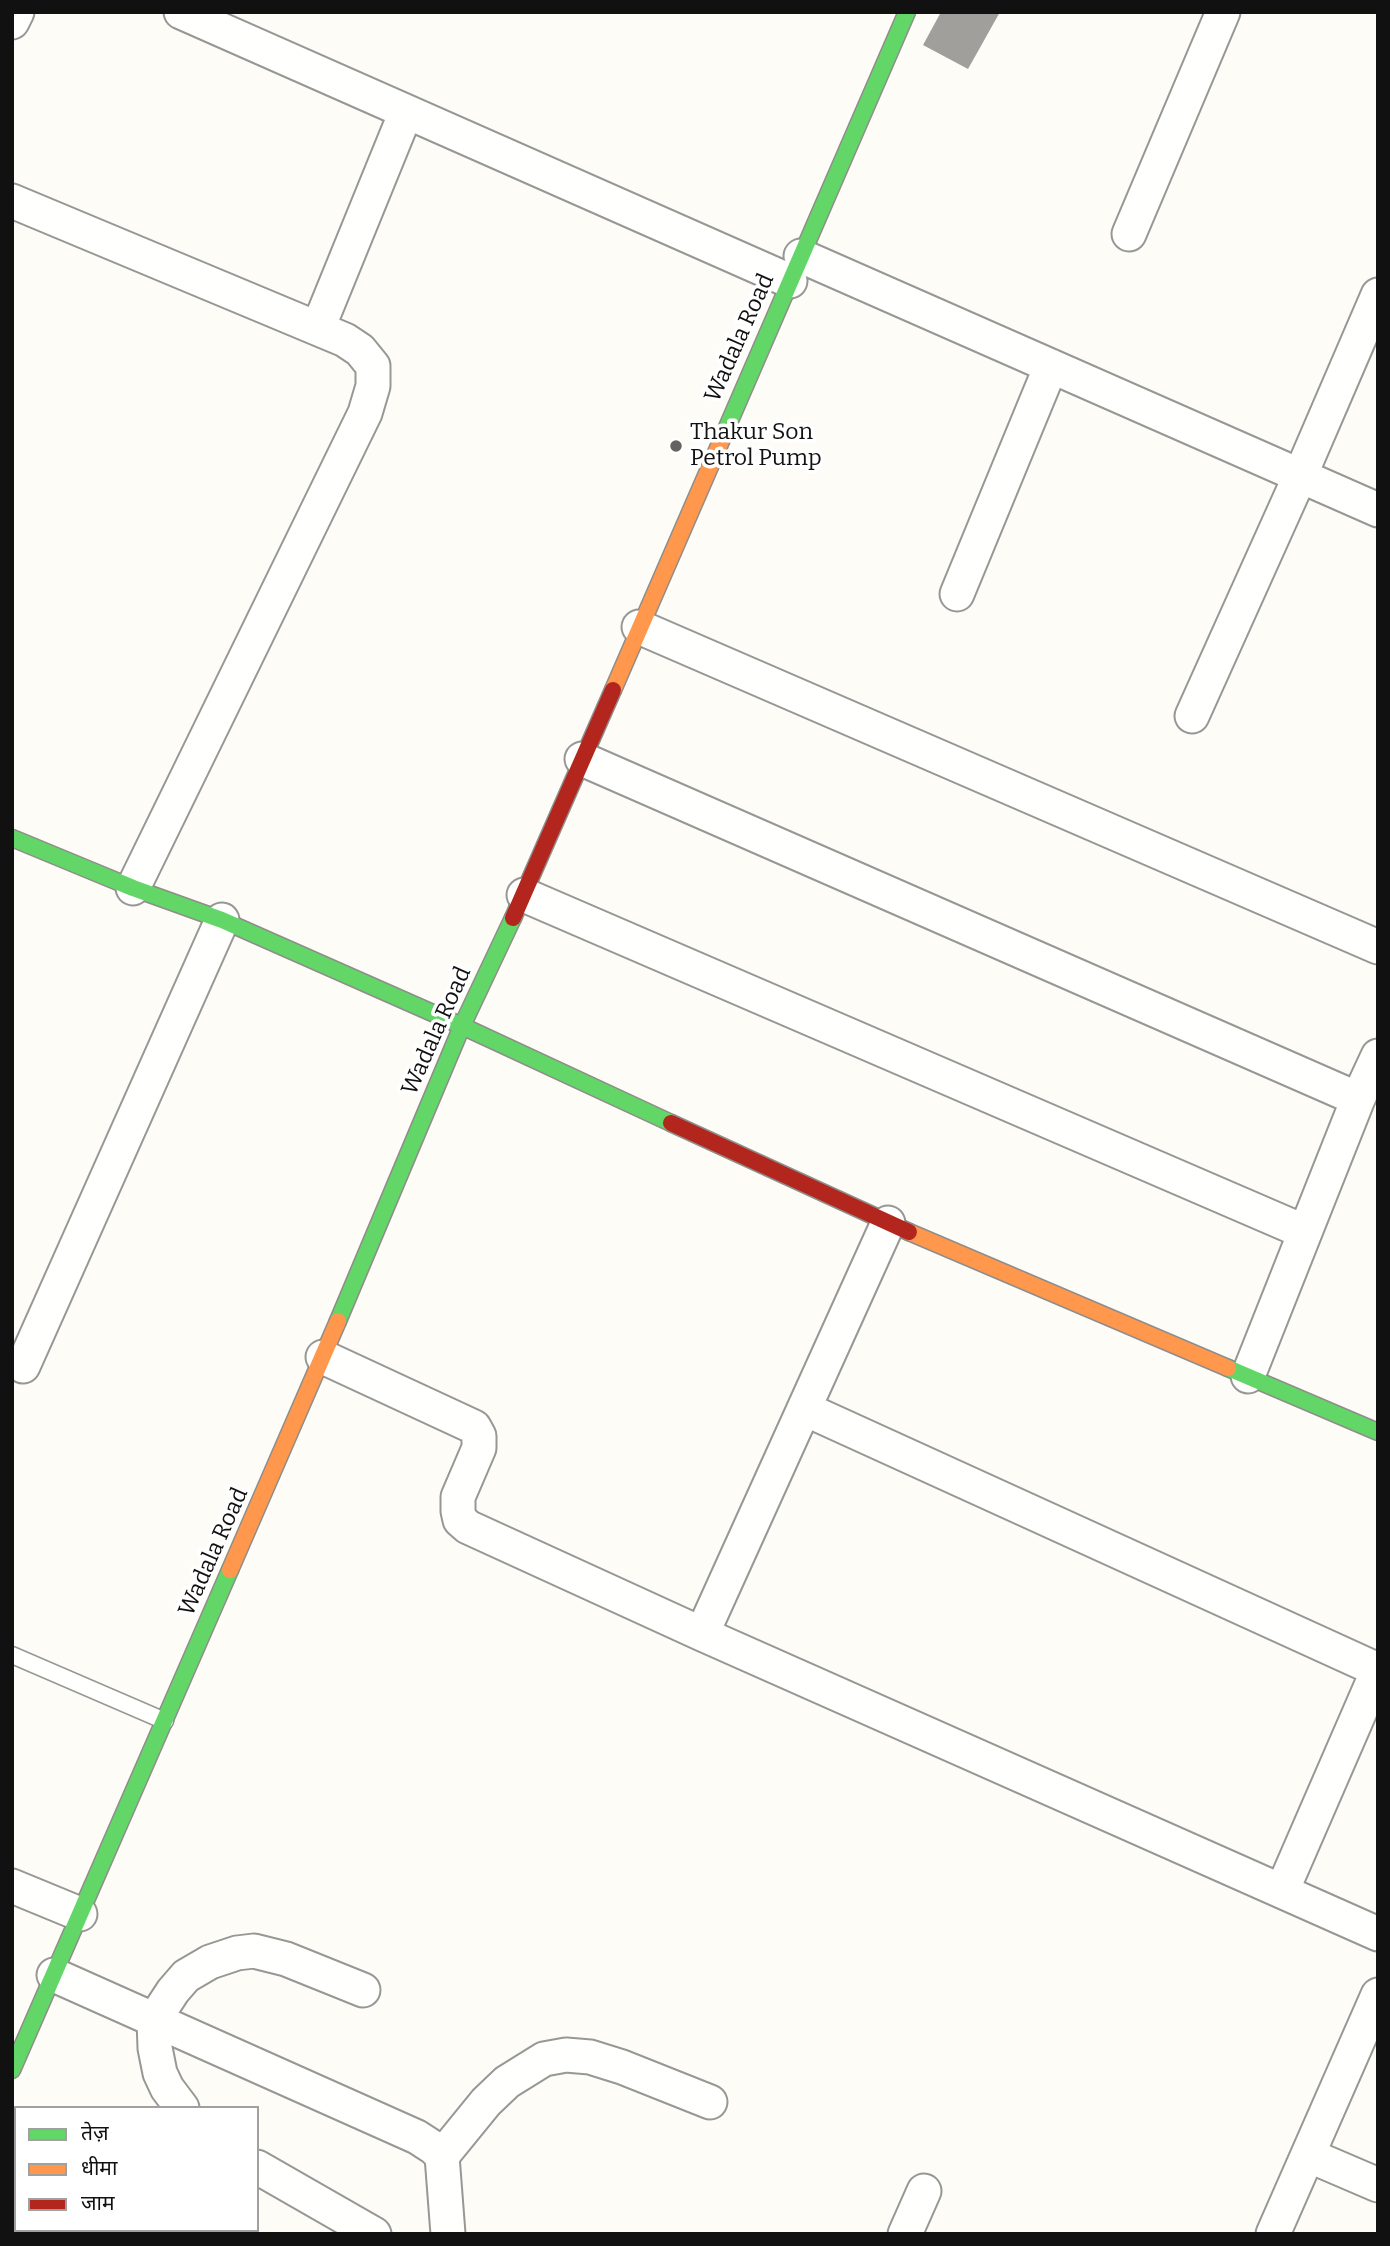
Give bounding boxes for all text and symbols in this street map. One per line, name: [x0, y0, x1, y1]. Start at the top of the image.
street label: Wadala Road: [699, 269, 781, 407]
place label: Thakur Son Petrol Pump: [690, 419, 822, 473]
marker: Thakur Son Petrol Pump: [668, 438, 684, 454]
street label: Wadala Road: [396, 962, 478, 1100]
street label: Wadala Road: [173, 1483, 255, 1621]
legend: [14, 2106, 259, 2232]
text: तेज़: [81, 2120, 109, 2146]
text: धीमा: [81, 2155, 117, 2181]
text: जाम: [81, 2190, 115, 2216]

